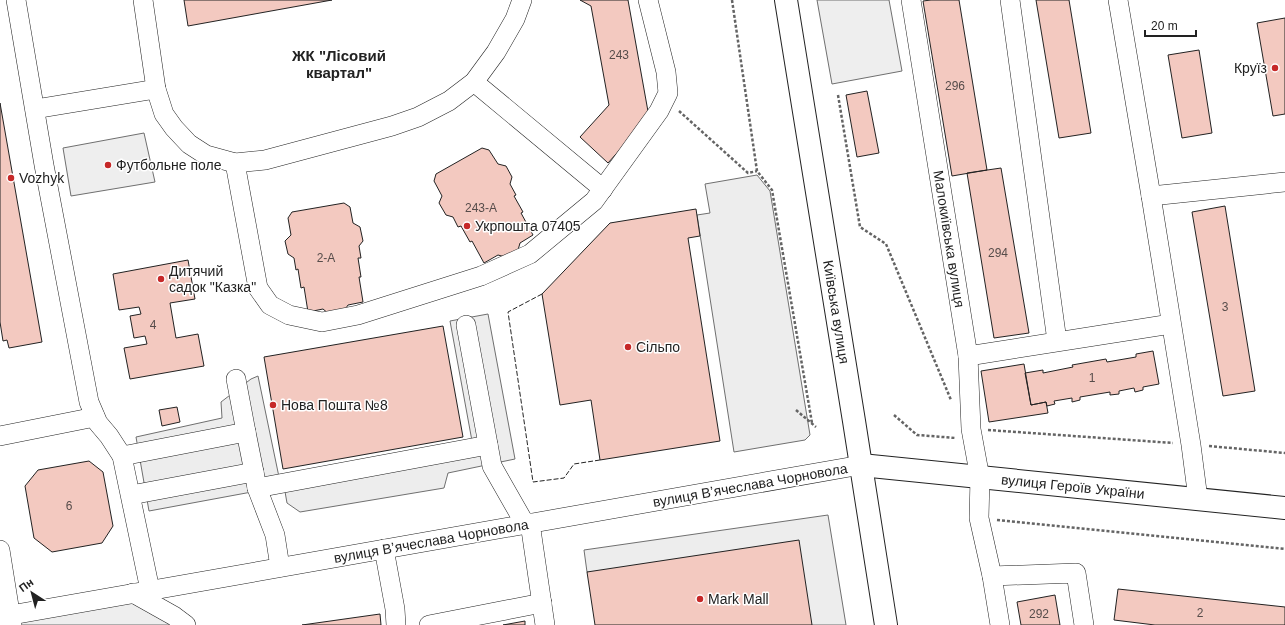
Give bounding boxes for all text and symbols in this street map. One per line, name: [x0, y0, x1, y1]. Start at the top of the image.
scale bar: [1145, 12, 1196, 38]
text: 20 m: [1151, 19, 1178, 33]
district label: ЖК "Лісовий квартал": [291, 47, 386, 81]
house number: 243: [609, 48, 629, 62]
place label: Круїз: [1234, 60, 1267, 76]
marker: Круїз: [1270, 63, 1280, 73]
house number: 296: [945, 79, 965, 93]
place label: Футбольне поле: [116, 157, 222, 173]
marker: Футбольне поле: [103, 160, 113, 170]
street label: Малокиївська вулиця: [930, 169, 968, 309]
place label: Vozhyk: [19, 170, 65, 186]
marker: Vozhyk: [6, 173, 16, 183]
house number: 243-А: [465, 201, 497, 215]
place label: Укрпошта 07405: [475, 218, 581, 234]
marker: Укрпошта 07405: [462, 221, 472, 231]
house number: 294: [988, 246, 1008, 260]
house number: 2-А: [317, 251, 335, 265]
street label: Київська вулиця: [820, 259, 853, 365]
place label: Дитячий садок "Казка": [169, 263, 256, 295]
marker: Дитячий садок "Казка": [156, 274, 166, 284]
house number: 3: [1222, 300, 1229, 314]
house number: 4: [150, 318, 157, 332]
place label: Сільпо: [636, 339, 680, 355]
marker: Сільпо: [623, 342, 633, 352]
house number: 1: [1089, 371, 1096, 385]
place label: Нова Пошта №8: [281, 397, 388, 413]
marker: Нова Пошта №8: [268, 400, 278, 410]
street label: вулиця Вʼячеслава Чорновола: [651, 460, 849, 510]
street label: вулиця Героїв України: [1000, 471, 1145, 502]
house number: 6: [66, 499, 73, 513]
street label: вулиця Вʼячеслава Чорновола: [332, 516, 530, 566]
north arrow: [12, 573, 52, 613]
text: Пн: [17, 576, 36, 594]
place label: Mark Mall: [708, 591, 769, 607]
marker: Mark Mall: [695, 594, 705, 604]
house number: 2: [1197, 606, 1204, 620]
house number: 292: [1029, 607, 1049, 621]

